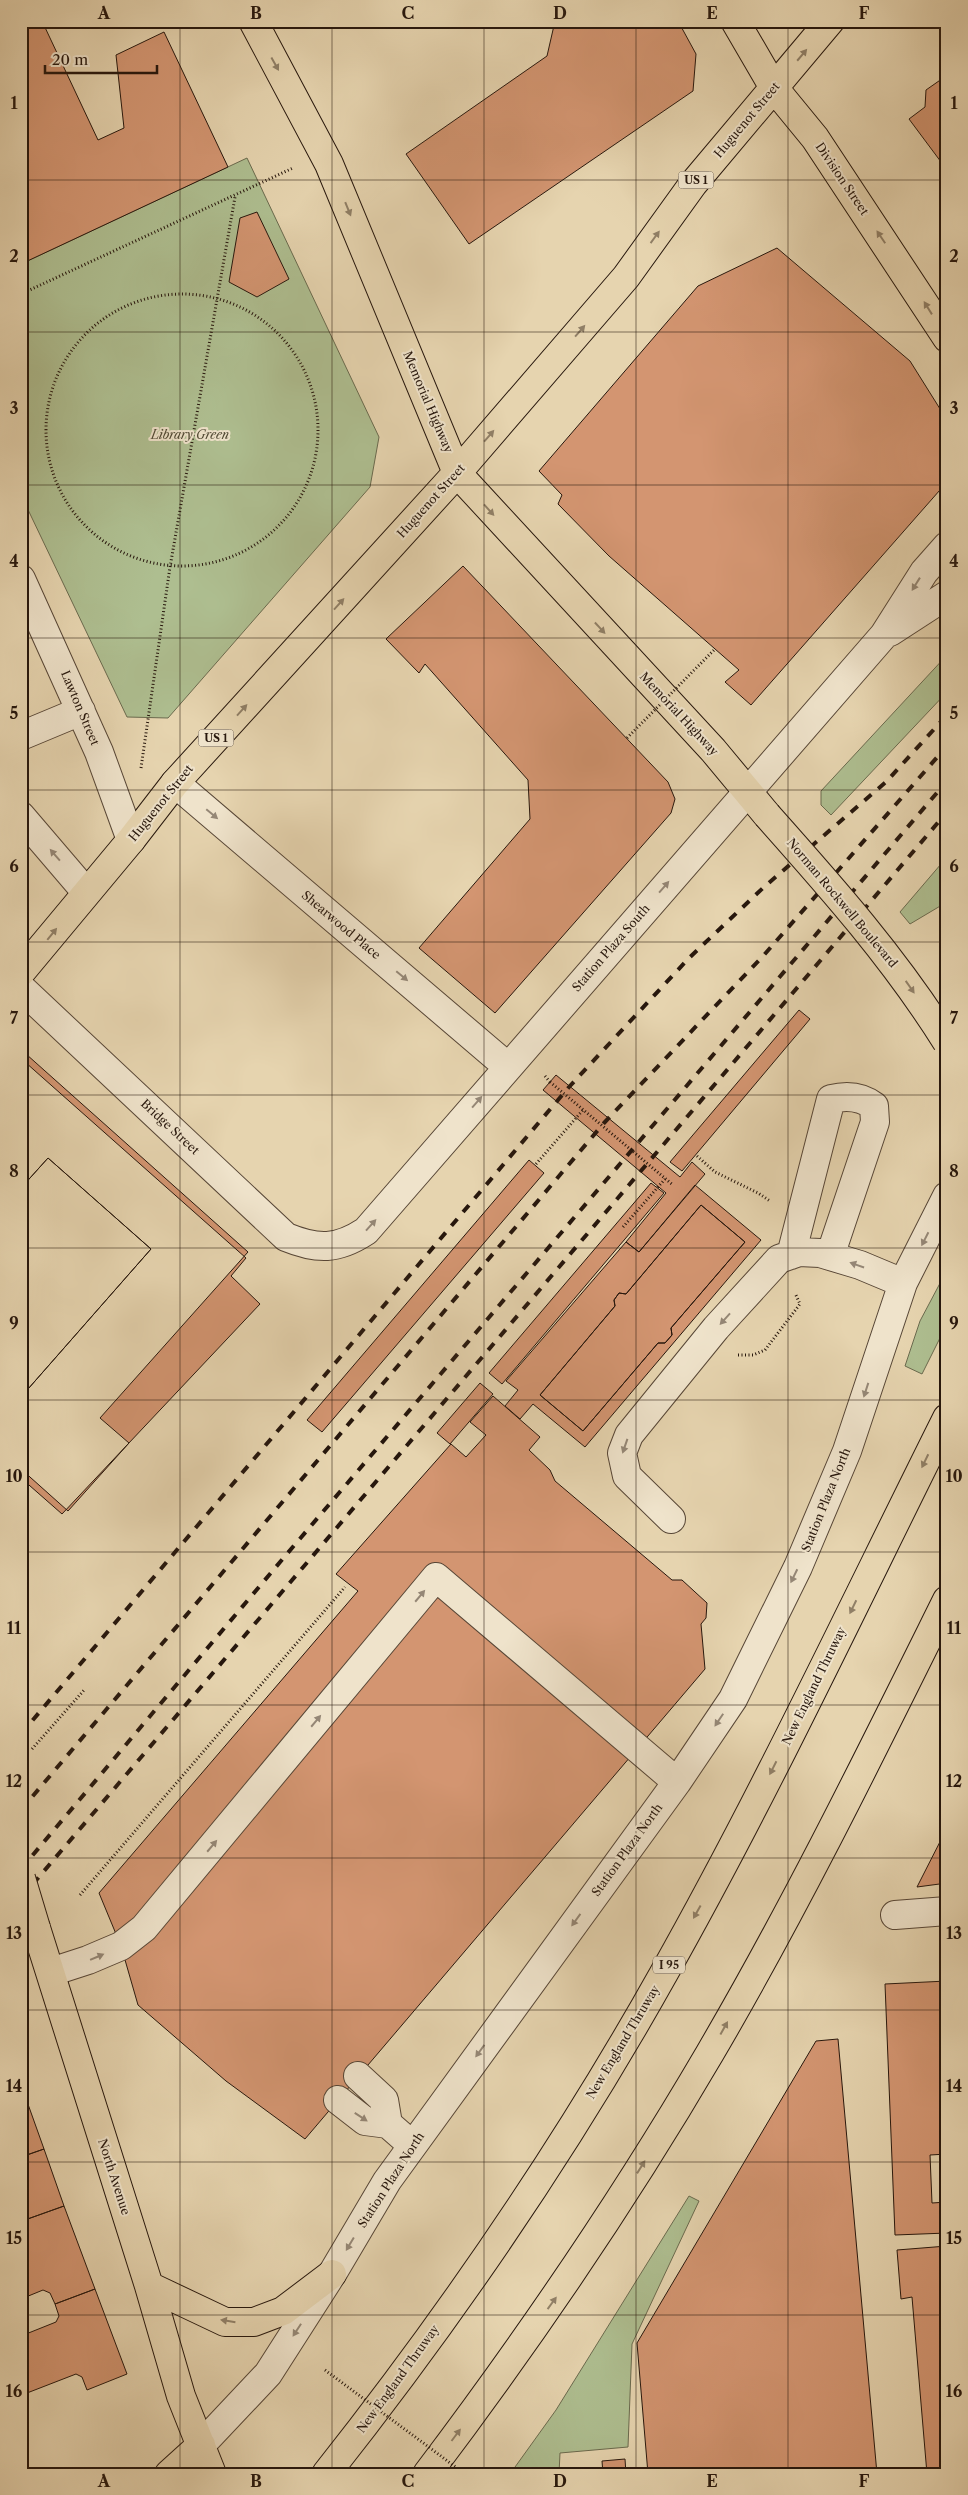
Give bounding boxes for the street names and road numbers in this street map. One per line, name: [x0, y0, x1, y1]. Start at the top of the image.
street label: Huguenot Street: [711, 78, 783, 161]
street label: Division Street: [813, 140, 873, 219]
road number: US 1: [678, 172, 714, 188]
street label: Memorial Highway: [400, 349, 457, 455]
street label: Huguenot Street: [394, 460, 468, 541]
street label: Lawton Street: [58, 668, 103, 748]
street label: Memorial Highway: [637, 669, 722, 759]
road number: US 1: [198, 730, 234, 746]
street label: Huguenot Street: [125, 761, 197, 844]
street label: Norman Rockwell Boulevard: [784, 835, 901, 971]
street label: Shearwood Place: [299, 887, 384, 962]
street label: Station Plaza South: [569, 901, 653, 994]
street label: Bridge Street: [138, 1096, 203, 1158]
street label: Station Plaza North: [798, 1445, 853, 1554]
street label: New England Thruway: [778, 1624, 849, 1747]
street label: Station Plaza North: [588, 1800, 666, 1899]
road number: I 95: [653, 1956, 685, 1974]
street label: New England Thruway: [583, 1982, 663, 2101]
street label: Station Plaza North: [354, 2129, 427, 2230]
street label: North Avenue: [95, 2137, 134, 2217]
street label: New England Thruway: [353, 2322, 442, 2436]

